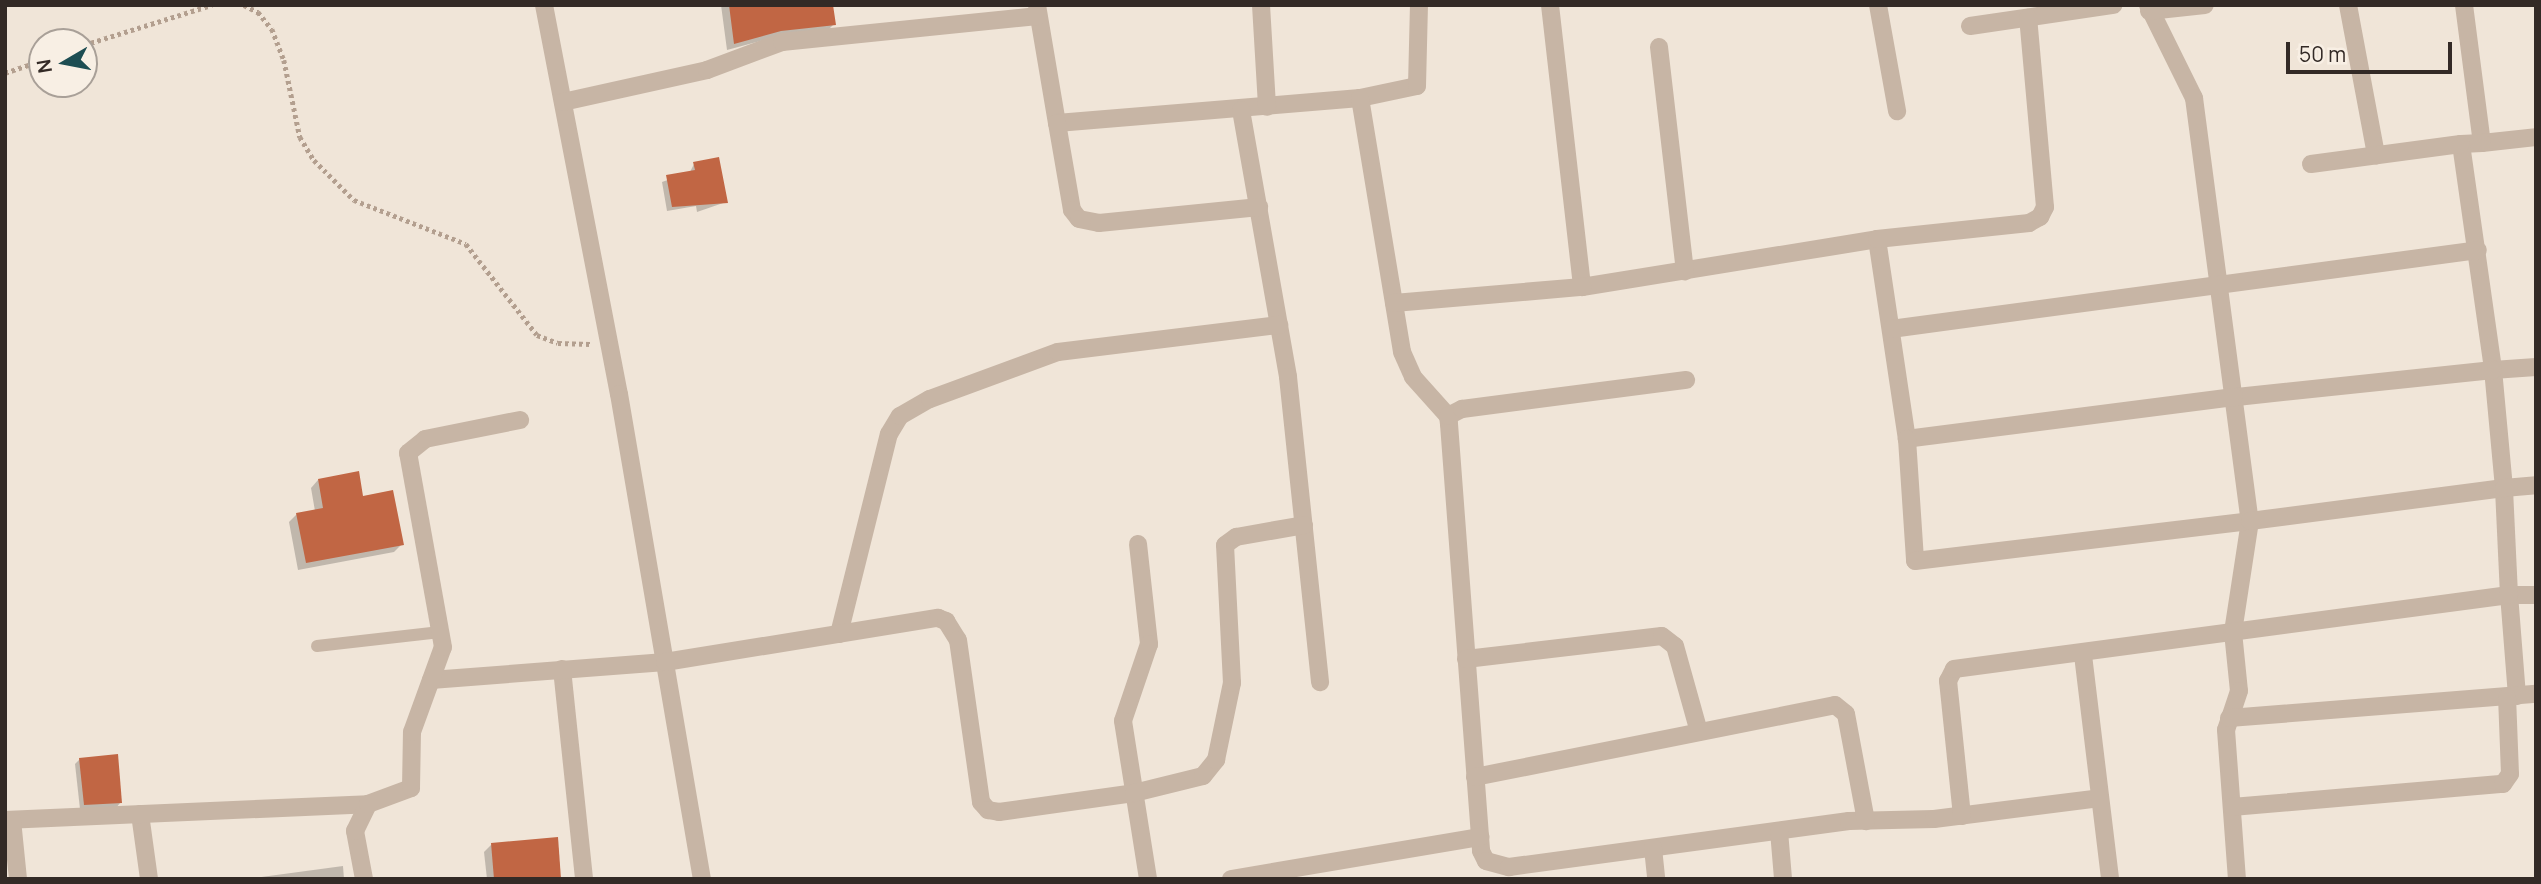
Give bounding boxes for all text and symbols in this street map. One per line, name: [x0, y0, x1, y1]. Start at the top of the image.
north arrow: [28, 28, 98, 98]
scale bar: [2289, 28, 2455, 72]
text: 50 m: [2299, 40, 2346, 68]
text: N: [30, 57, 58, 75]

